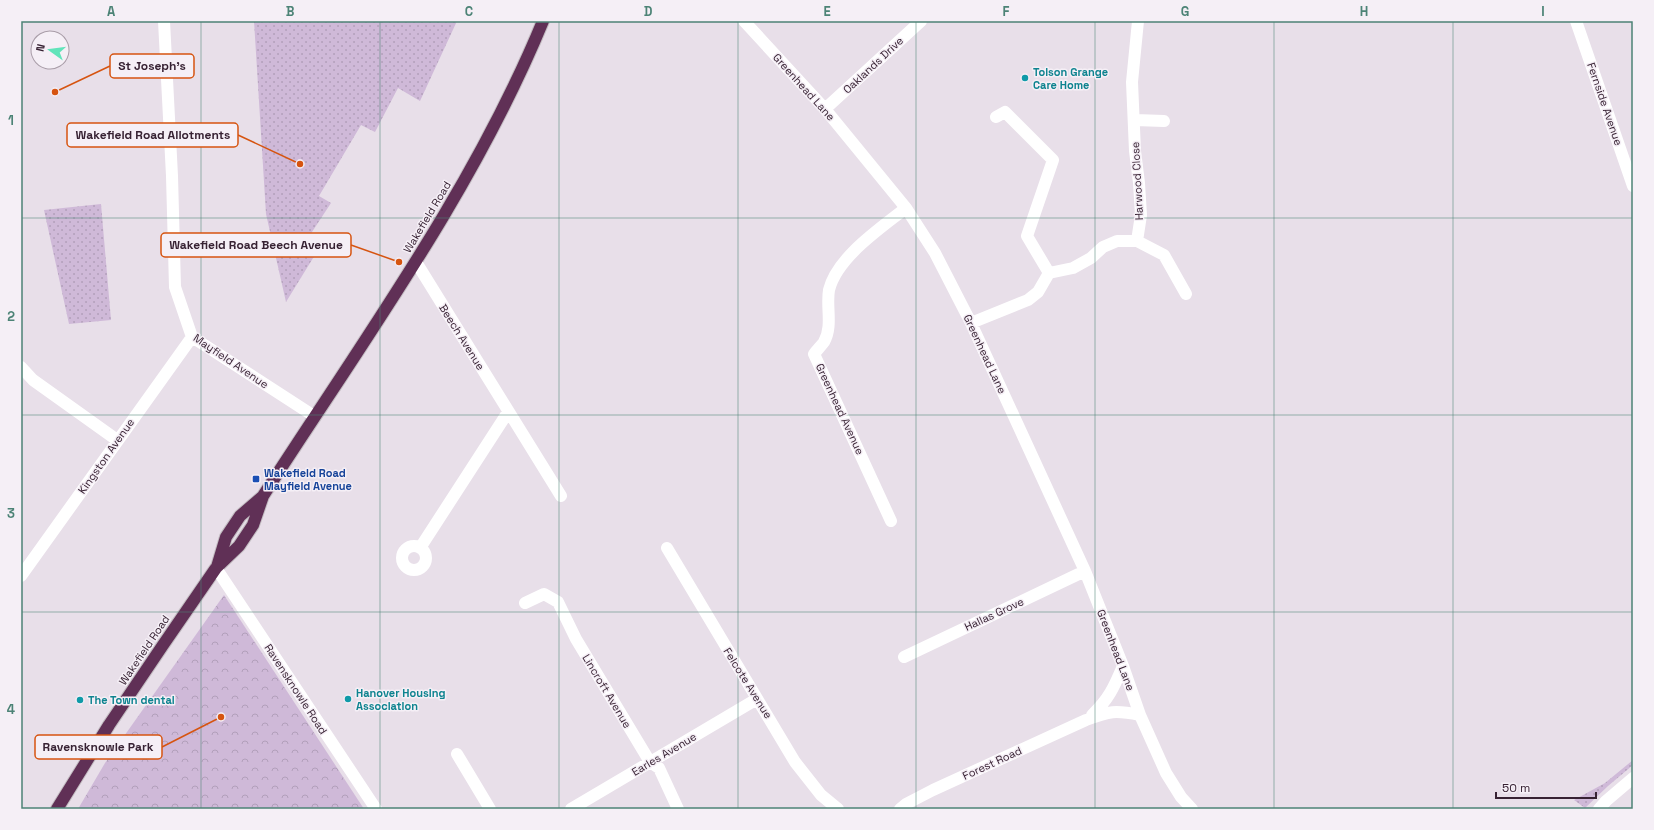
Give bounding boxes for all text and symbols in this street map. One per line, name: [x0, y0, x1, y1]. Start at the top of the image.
text: A: [107, 3, 116, 20]
text: B: [286, 3, 295, 20]
text: C: [465, 3, 473, 20]
text: D: [644, 3, 653, 20]
text: E: [823, 3, 831, 20]
text: F: [1003, 3, 1010, 20]
text: G: [1181, 3, 1189, 20]
text: H: [1360, 3, 1368, 20]
text: I: [1541, 3, 1545, 20]
north arrow: [30, 30, 70, 70]
street label: Oaklands Drive: [840, 33, 906, 97]
text: N: [33, 42, 48, 53]
street label: Greenhead Lane: [770, 50, 838, 124]
callout: St Joseph's: [110, 54, 194, 78]
text: St Joseph's: [118, 58, 186, 74]
street label: Fernside Avenue: [1584, 61, 1626, 147]
place label: Tolson Grange Care Home: [1033, 65, 1108, 92]
marker: Tolson Grange Care Home: [1020, 73, 1030, 83]
text: 1: [8, 112, 14, 129]
callout: Wakefield Road Allotments: [67, 123, 238, 147]
text: Wakefield Road Allotments: [76, 127, 230, 143]
street label: Harwood Close: [1128, 141, 1146, 221]
street label: Wakefield Road: [400, 179, 454, 255]
callout: Wakefield Road Beech Avenue: [161, 233, 351, 257]
text: Wakefield Road Beech Avenue: [169, 237, 343, 253]
street label: Beech Avenue: [436, 301, 488, 373]
text: 2: [7, 308, 15, 325]
street label: Greenhead Lane: [961, 312, 1009, 396]
street label: Mayfield Avenue: [191, 331, 271, 391]
street label: Greenhead Avenue: [813, 361, 867, 457]
street label: Kingston Avenue: [75, 416, 137, 496]
place label: Wakefield Road Mayfield Avenue: [264, 466, 352, 493]
marker: Wakefield Road Mayfield Avenue: [251, 474, 261, 484]
text: 3: [7, 505, 15, 522]
street label: Hallas Grove: [962, 594, 1026, 634]
street label: Greenhead Lane: [1094, 607, 1138, 693]
street label: Wakefield Road: [116, 612, 172, 688]
street label: Ravensknowle Road: [262, 641, 330, 737]
street label: Felcote Avenue: [721, 645, 775, 721]
street label: Lincroft Avenue: [579, 651, 635, 731]
place label: Hanover Housing Association: [356, 686, 446, 713]
place label: The Town dental: [88, 693, 175, 707]
marker: Hanover Housing Association: [343, 694, 353, 704]
marker: The Town dental: [75, 695, 85, 705]
text: 4: [7, 701, 15, 718]
street label: Earles Avenue: [629, 729, 699, 779]
callout: Ravensknowle Park: [35, 735, 162, 759]
text: Ravensknowle Park: [43, 739, 154, 755]
street label: Forest Road: [960, 743, 1024, 783]
scale bar: [1496, 774, 1596, 800]
text: 50 m: [1502, 780, 1530, 796]

